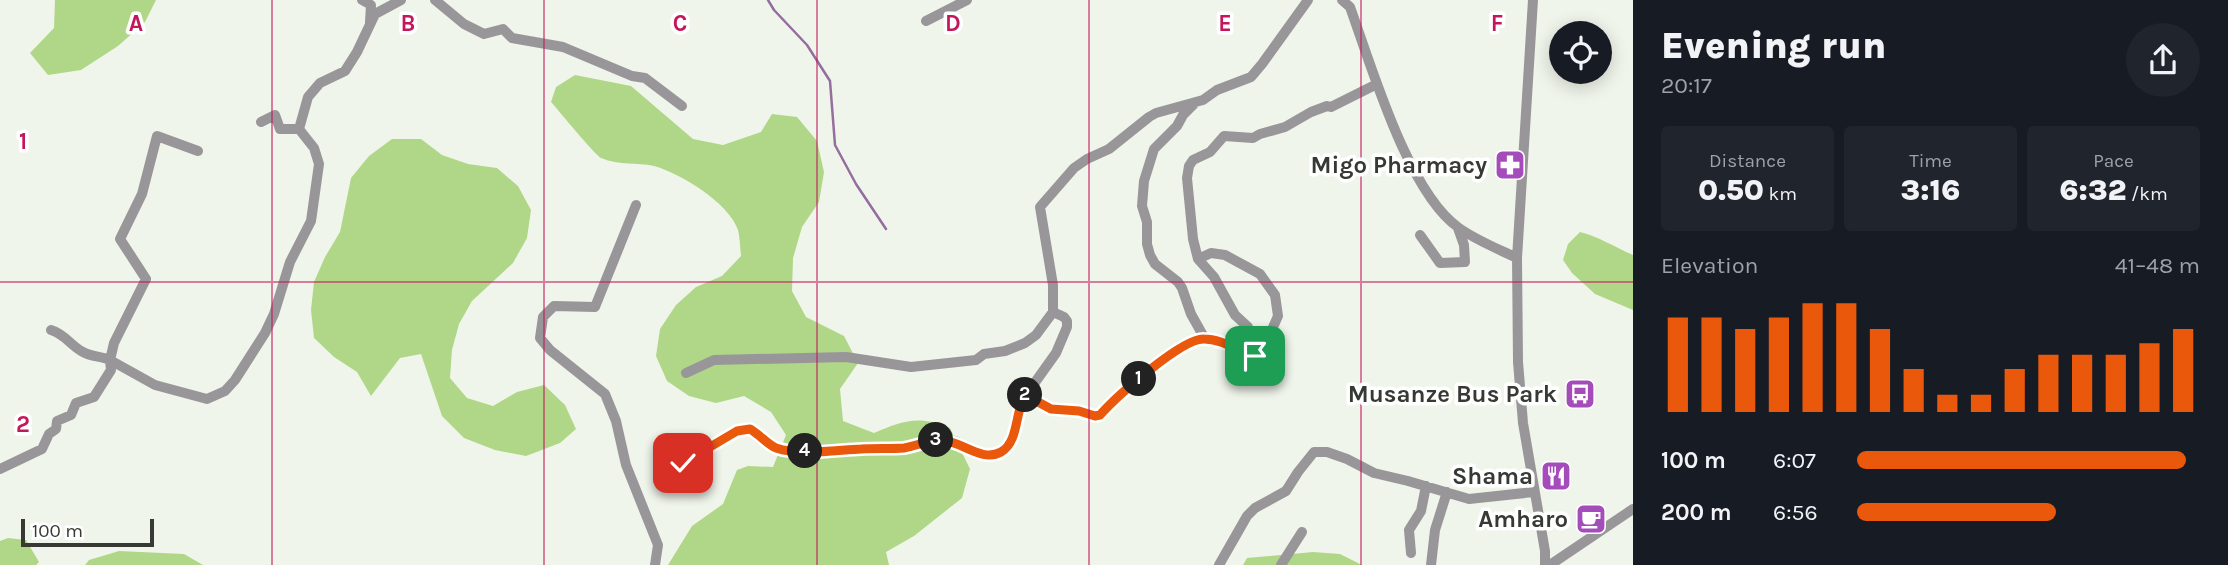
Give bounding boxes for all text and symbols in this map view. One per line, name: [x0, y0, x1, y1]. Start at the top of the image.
text: A: [129, 10, 143, 37]
text: B: [401, 10, 415, 37]
text: C: [673, 10, 687, 37]
text: D: [945, 10, 961, 37]
text: E: [1218, 10, 1232, 37]
text: F: [1491, 10, 1503, 37]
map controls: [1549, 21, 1612, 84]
button: locate: [1549, 21, 1612, 84]
text: Evening run: [1661, 23, 1886, 68]
button: share: [2126, 23, 2200, 97]
text: 20:17: [1661, 72, 1712, 99]
text: 1: [19, 128, 27, 155]
pharmacy icon: Migo Pharmacy: [1493, 148, 1527, 182]
text: Distance: [1709, 150, 1786, 172]
text: Time: [1909, 150, 1952, 172]
text: Pace: [2093, 150, 2134, 172]
place label: Migo Pharmacy: [1311, 151, 1487, 179]
text: 0.50: [1698, 172, 1764, 208]
text: 3:16: [1901, 172, 1960, 208]
text: 6:32: [2059, 172, 2127, 208]
text: km: [1764, 183, 1797, 205]
text: /km: [2127, 183, 2168, 205]
text: Elevation: [1661, 252, 1758, 279]
text: 41–48 m: [2115, 252, 2200, 279]
pin: [1225, 326, 1285, 386]
icon: arrive: [1236, 337, 1274, 375]
pin: 1: [1122, 362, 1156, 396]
text: 1: [1135, 367, 1142, 389]
bus stop icon: Musanze Bus Park: [1563, 377, 1597, 411]
pin: 2: [1007, 378, 1042, 412]
place label: Musanze Bus Park: [1348, 380, 1557, 408]
text: 2: [1019, 383, 1030, 405]
text: 2: [16, 411, 30, 438]
pin: 3: [918, 422, 954, 458]
text: 3: [930, 428, 941, 450]
pin: [653, 433, 713, 493]
pin: 4: [788, 434, 822, 468]
text: 4: [799, 439, 810, 461]
icon: check: [664, 444, 702, 482]
text: 100 m: [1661, 447, 1726, 474]
text: 6:07: [1773, 447, 1816, 474]
restaurant icon: Shama: [1539, 459, 1573, 493]
place label: Shama: [1452, 462, 1533, 490]
text: 200 m: [1661, 499, 1732, 526]
text: 6:56: [1773, 499, 1818, 526]
cafe icon: Amharo: [1574, 502, 1608, 536]
place label: Amharo: [1478, 505, 1568, 533]
scale bar: [21, 516, 154, 548]
text: 100 m: [32, 520, 83, 542]

